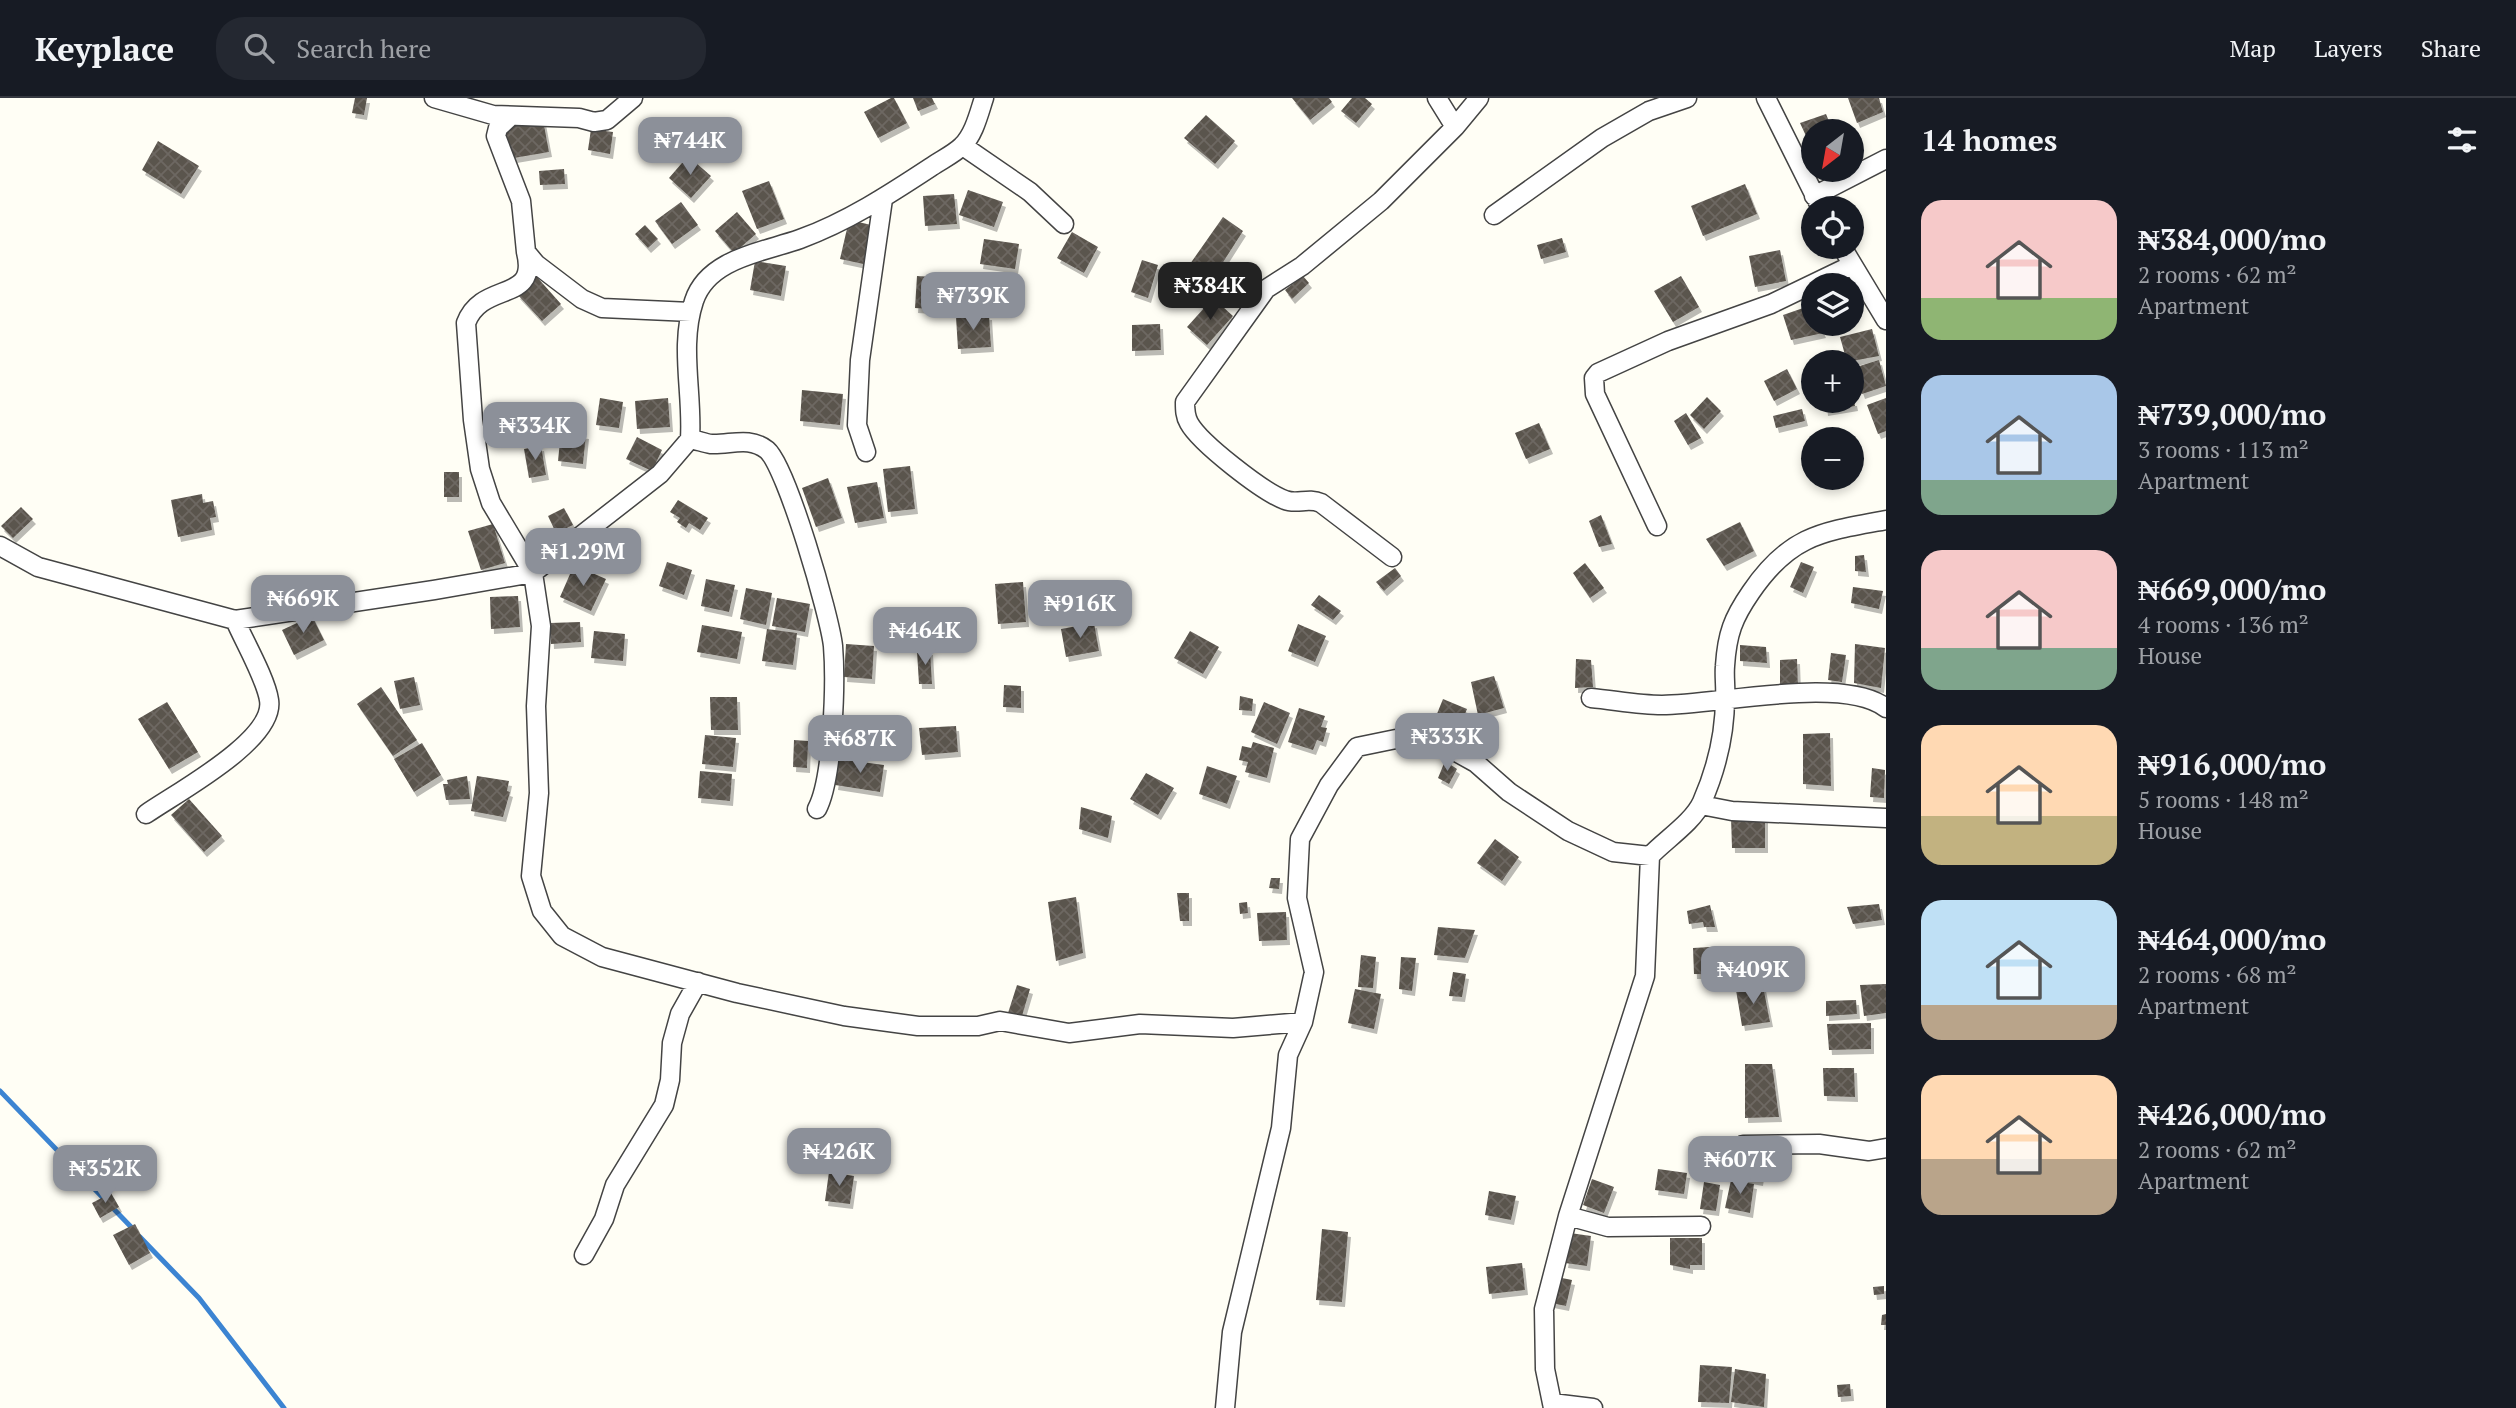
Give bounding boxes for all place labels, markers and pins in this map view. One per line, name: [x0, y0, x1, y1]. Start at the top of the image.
pin: ₦744K: [641, 118, 739, 177]
pin: ₦384K: [1161, 262, 1259, 322]
pin: ₦739K: [924, 272, 1022, 332]
pin: ₦334K: [486, 402, 584, 462]
pin: ₦1.29M: [526, 528, 640, 588]
pin: ₦669K: [254, 575, 352, 635]
pin: ₦916K: [1031, 580, 1129, 640]
pin: ₦464K: [876, 608, 974, 667]
pin: ₦333K: [1398, 714, 1496, 773]
pin: ₦687K: [811, 716, 909, 775]
pin: ₦409K: [1704, 946, 1802, 1006]
pin: ₦426K: [790, 1128, 888, 1188]
pin: ₦607K: [1691, 1136, 1789, 1196]
pin: ₦352K: [56, 1146, 154, 1205]

